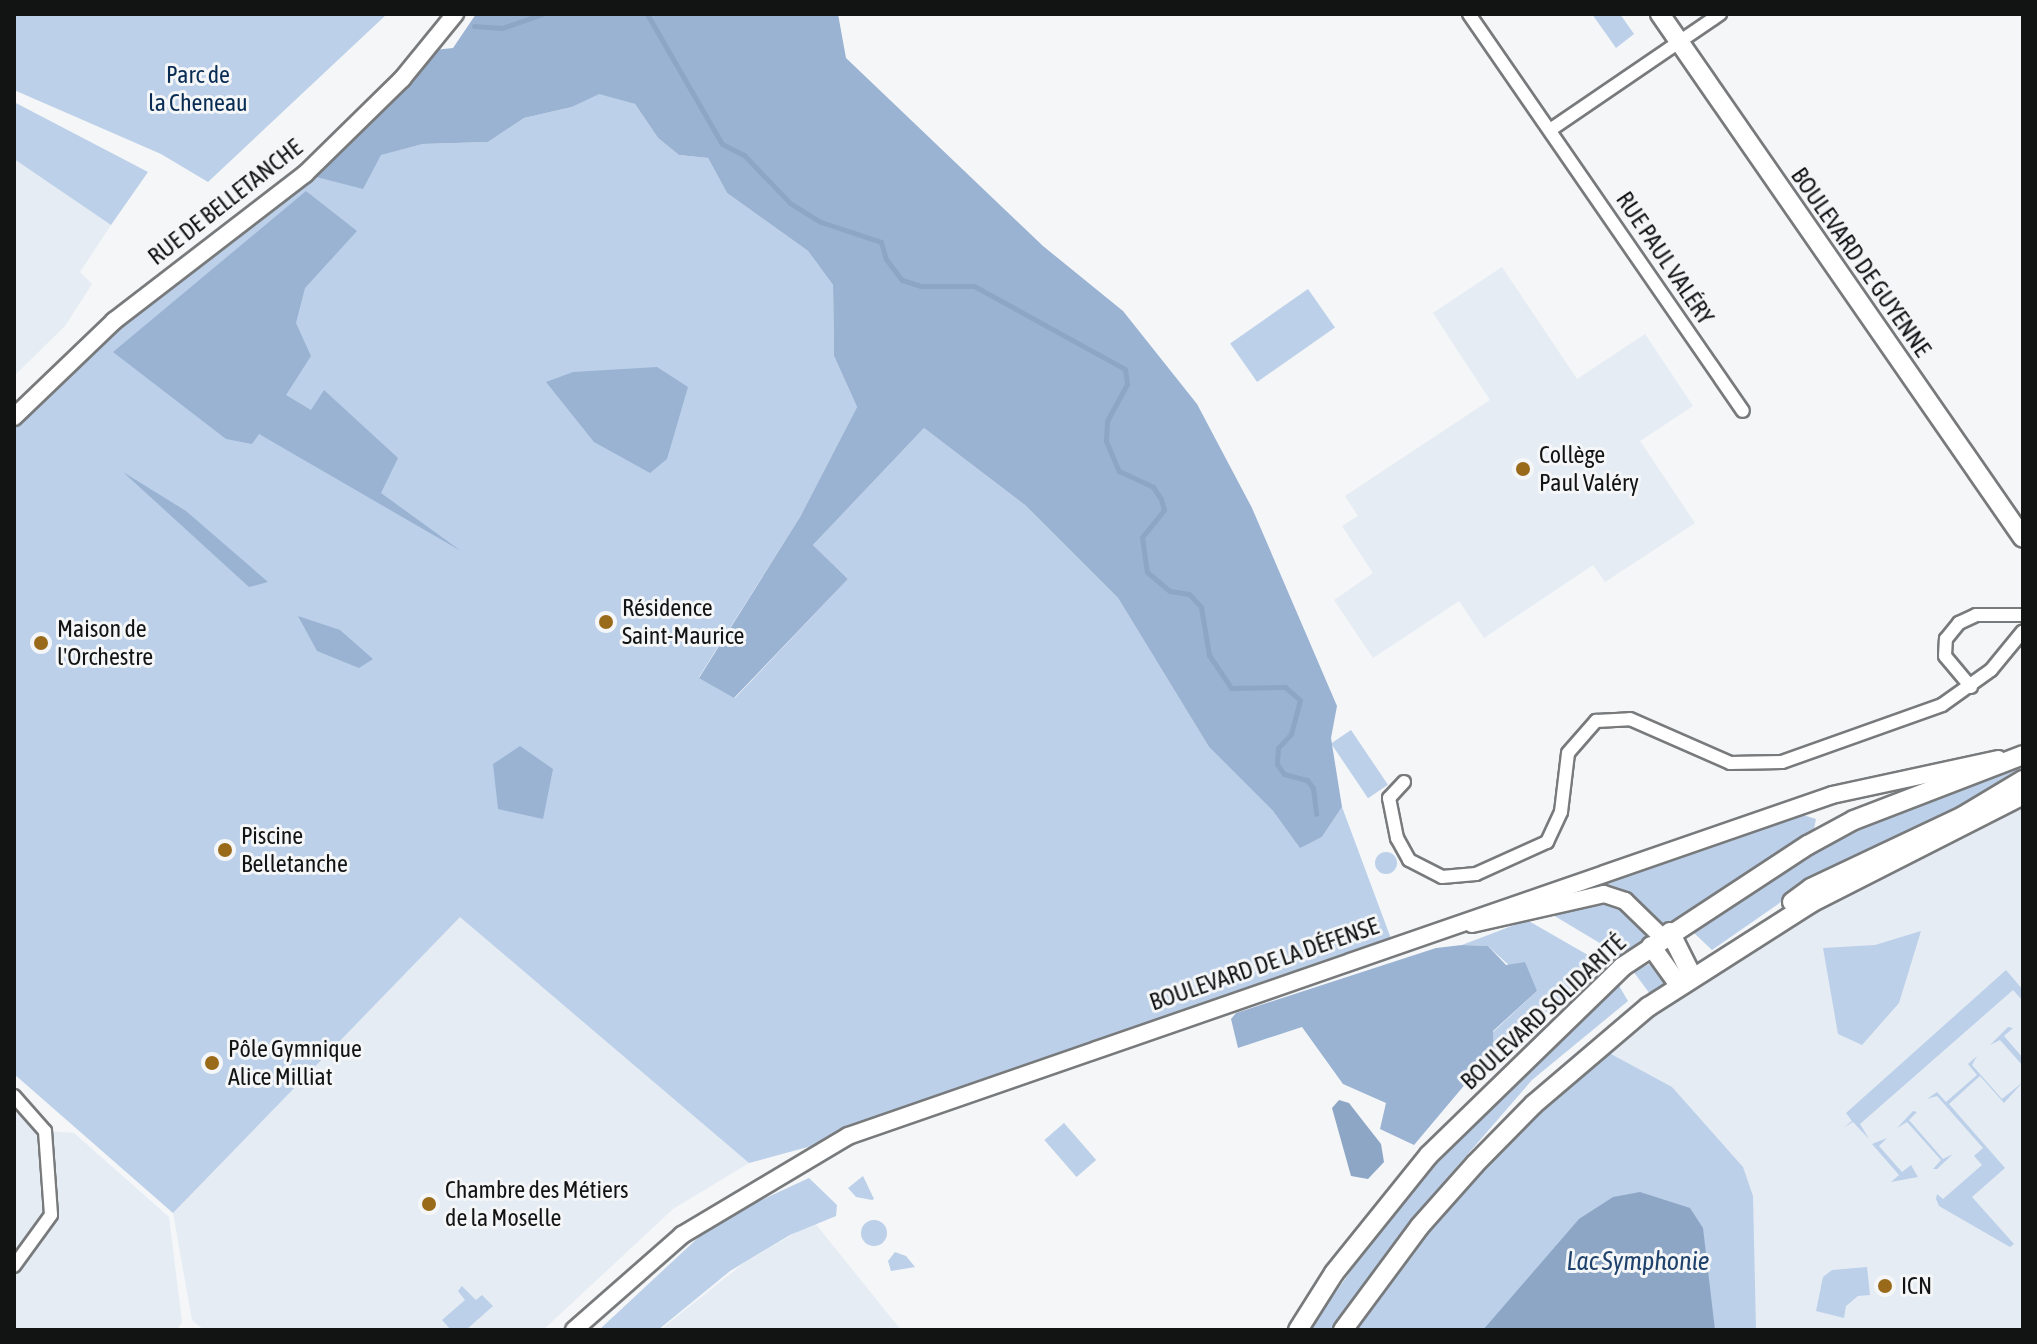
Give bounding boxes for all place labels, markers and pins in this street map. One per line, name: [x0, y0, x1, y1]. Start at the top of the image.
place label: Collège Paul Valéry: [1539, 441, 1639, 497]
marker: Collège Paul Valéry: [1514, 460, 1532, 478]
place label: Résidence Saint-Maurice: [622, 594, 745, 650]
marker: Résidence Saint-Maurice: [597, 613, 615, 631]
place label: Maison de l'Orchestre: [57, 615, 153, 671]
marker: Maison de l'Orchestre: [32, 634, 50, 652]
place label: Piscine Belletanche: [241, 822, 348, 878]
marker: Piscine Belletanche: [216, 841, 234, 859]
place label: Pôle Gymnique Alice Milliat: [228, 1035, 362, 1091]
marker: Pôle Gymnique Alice Milliat: [203, 1054, 221, 1072]
place label: Chambre des Métiers de la Moselle: [445, 1176, 628, 1232]
marker: Chambre des Métiers de la Moselle: [420, 1195, 438, 1213]
place label: ICN: [1901, 1272, 1932, 1300]
marker: ICN: [1876, 1277, 1894, 1295]

